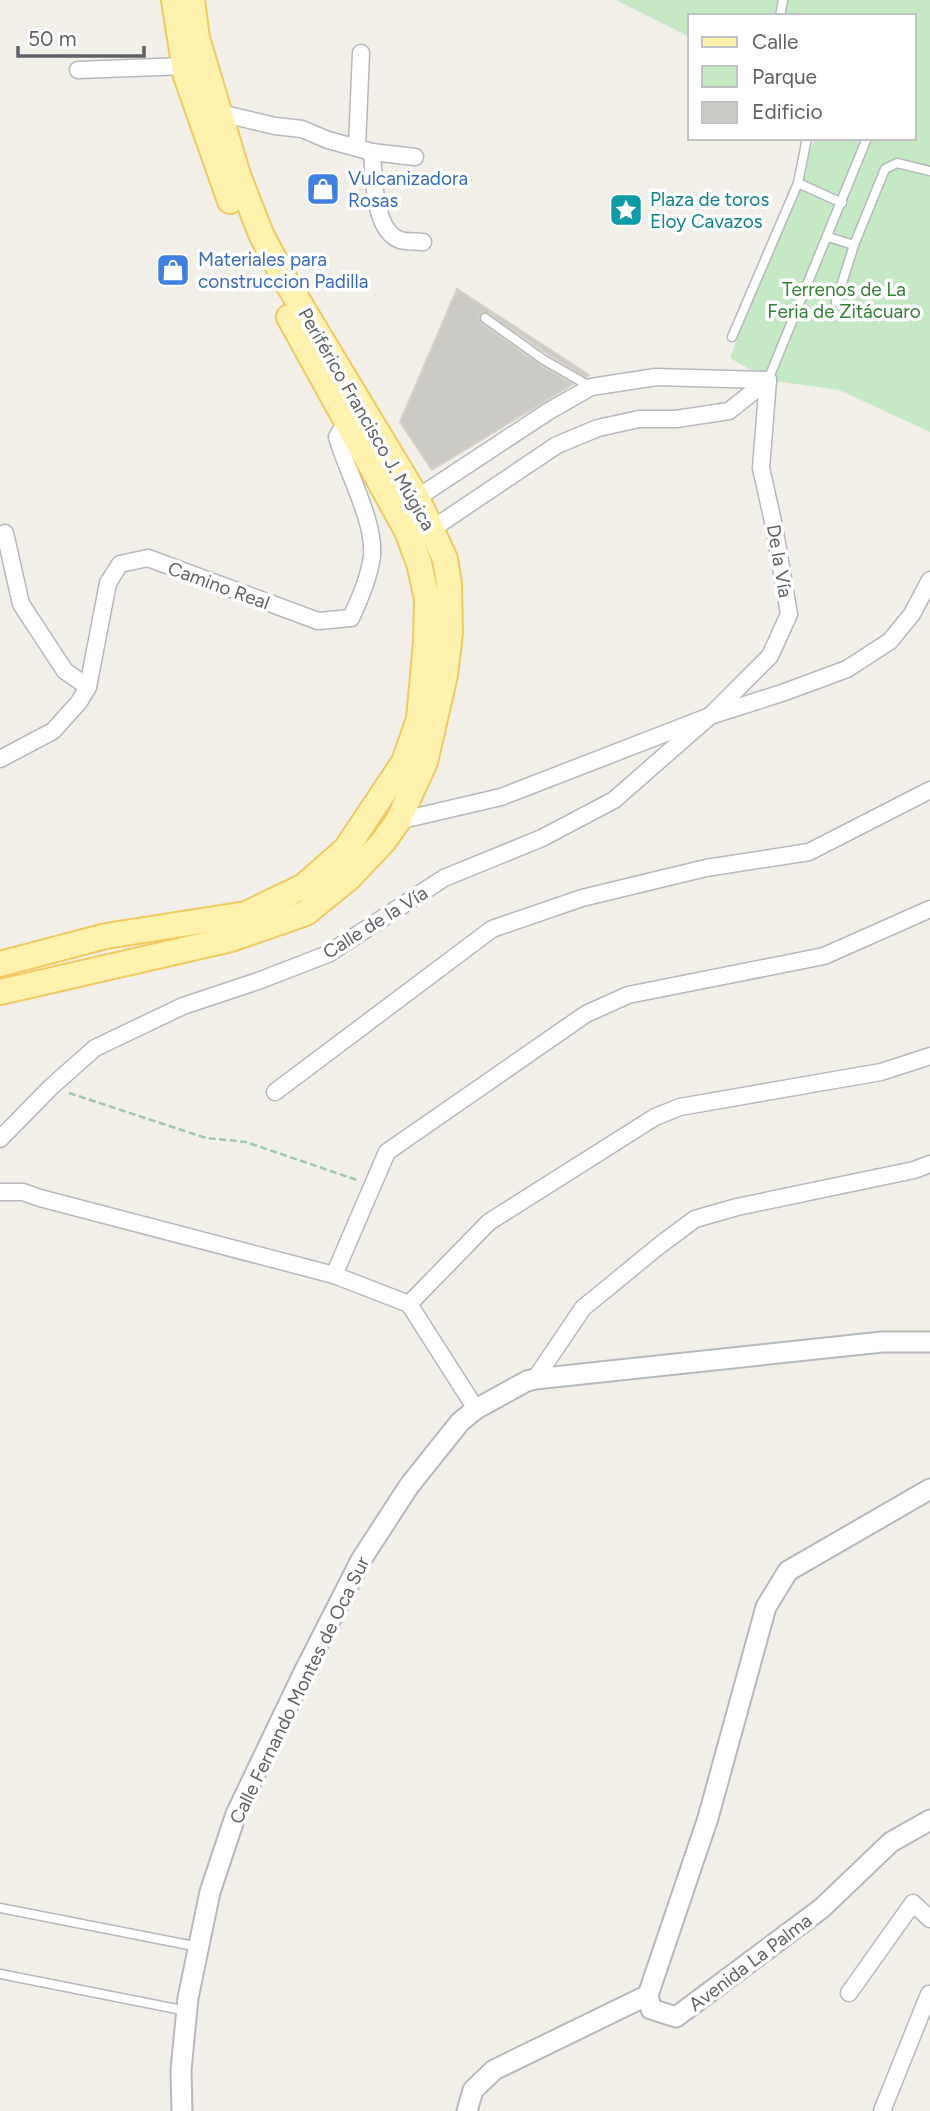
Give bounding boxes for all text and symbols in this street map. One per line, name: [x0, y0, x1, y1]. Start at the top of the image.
scale bar: [18, 14, 144, 58]
legend: [688, 14, 916, 140]
text: 50 m: [28, 26, 77, 51]
text: Calle: [752, 29, 799, 54]
text: Parque: [752, 64, 817, 89]
text: Edificio: [752, 99, 823, 124]
place label: Vulcanizadora Rosas: [348, 167, 468, 212]
shop icon: Vulcanizadora Rosas: [304, 170, 342, 208]
place label: Plaza de toros Eloy Cavazos: [650, 188, 769, 233]
place icon: Plaza de toros Eloy Cavazos: [607, 191, 645, 229]
place label: Materiales para construccion Padilla: [198, 248, 368, 293]
shop icon: Materiales para construccion Padilla: [154, 251, 192, 289]
park label: Terrenos de La Feria de Zitácuaro: [767, 278, 921, 323]
street label: Periférico Francisco J. Múgica: [293, 304, 440, 535]
street label: De la Vía: [762, 523, 797, 600]
street label: Camino Real: [165, 556, 273, 614]
street label: Calle de la Vía: [319, 881, 432, 964]
street label: Calle Fernando Montes de Oca Sur: [225, 1552, 375, 1828]
street label: Avenida La Palma: [684, 1909, 816, 2016]

